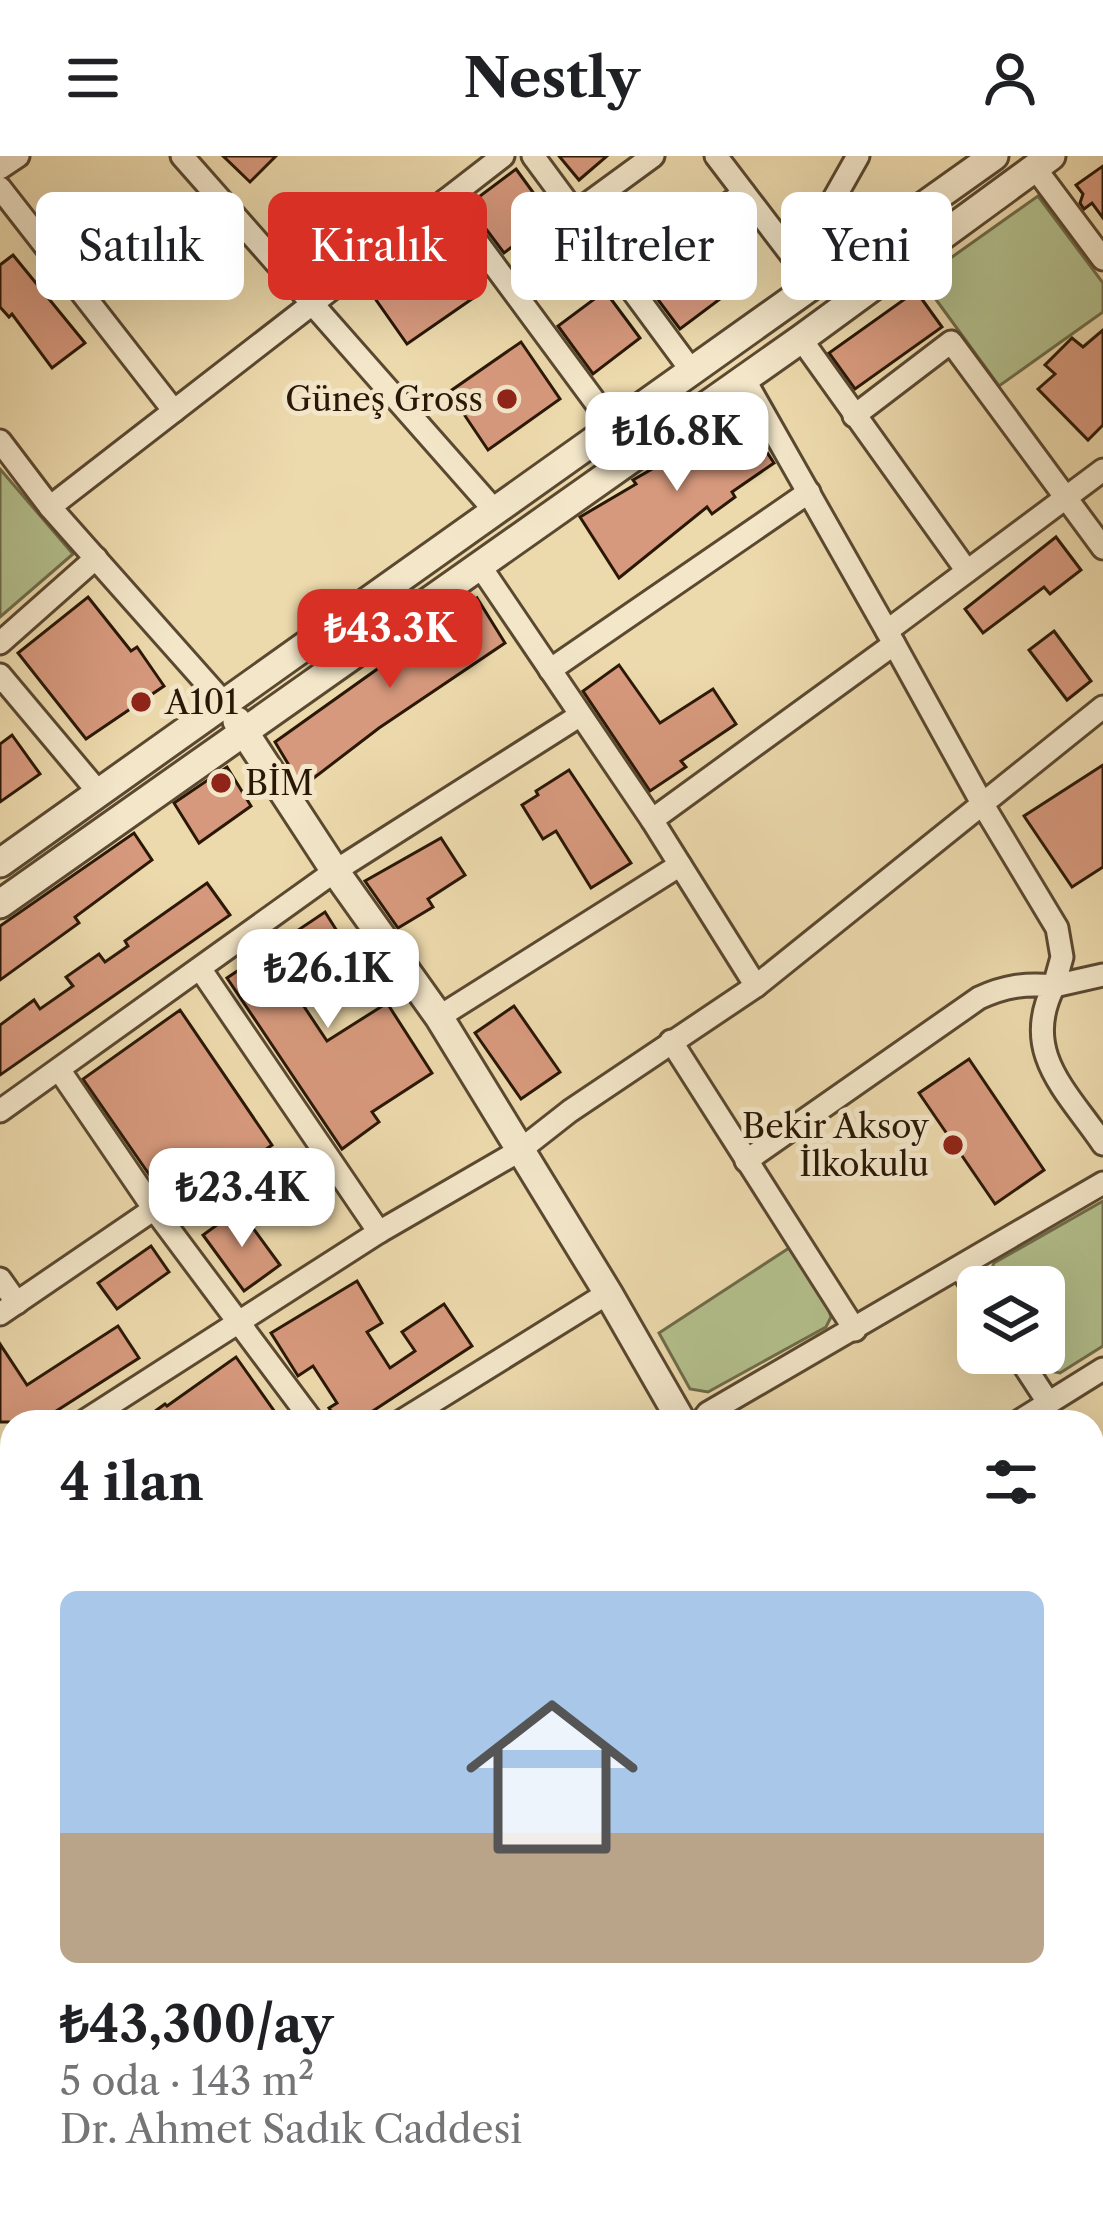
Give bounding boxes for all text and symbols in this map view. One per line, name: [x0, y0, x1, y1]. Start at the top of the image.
icon: menu: [60, 45, 126, 111]
text: Nestly: [463, 45, 640, 111]
icon: person: [977, 45, 1043, 111]
chip: Satılık: [36, 192, 244, 300]
chip: Kiralık: [268, 192, 487, 300]
chip: Filtreler: [511, 192, 757, 300]
chip: Yeni: [781, 192, 952, 300]
place label: Güneş Gross: [285, 379, 483, 420]
marker: Güneş Gross: [494, 386, 520, 412]
pin: ₺16.8K: [579, 392, 775, 494]
text: ₺16.8K: [612, 407, 742, 455]
pin: ₺43.3K: [292, 589, 488, 691]
text: ₺43.3K: [324, 604, 456, 652]
place label: A101: [164, 682, 239, 723]
marker: A101: [128, 689, 154, 715]
place label: BİM: [245, 763, 314, 804]
marker: BİM: [208, 770, 234, 796]
pin: ₺26.1K: [230, 929, 426, 1031]
text: ₺26.1K: [264, 944, 392, 992]
place label: Bekir Aksoy İlkokulu: [742, 1106, 930, 1185]
marker: Bekir Aksoy İlkokulu: [940, 1132, 966, 1158]
pin: ₺23.4K: [144, 1148, 340, 1250]
text: ₺23.4K: [176, 1163, 308, 1211]
map controls: [957, 1266, 1065, 1374]
button: layers: [957, 1266, 1065, 1374]
icon: filters: [978, 1449, 1044, 1515]
text: 4 ilan: [60, 1451, 204, 1513]
icon: home: [444, 1669, 660, 1885]
text: ₺43,300/ay: [60, 1993, 333, 2055]
text: 5 oda · 143 m²: [60, 2057, 314, 2105]
text: Dr. Ahmet Sadık Caddesi: [60, 2105, 522, 2153]

